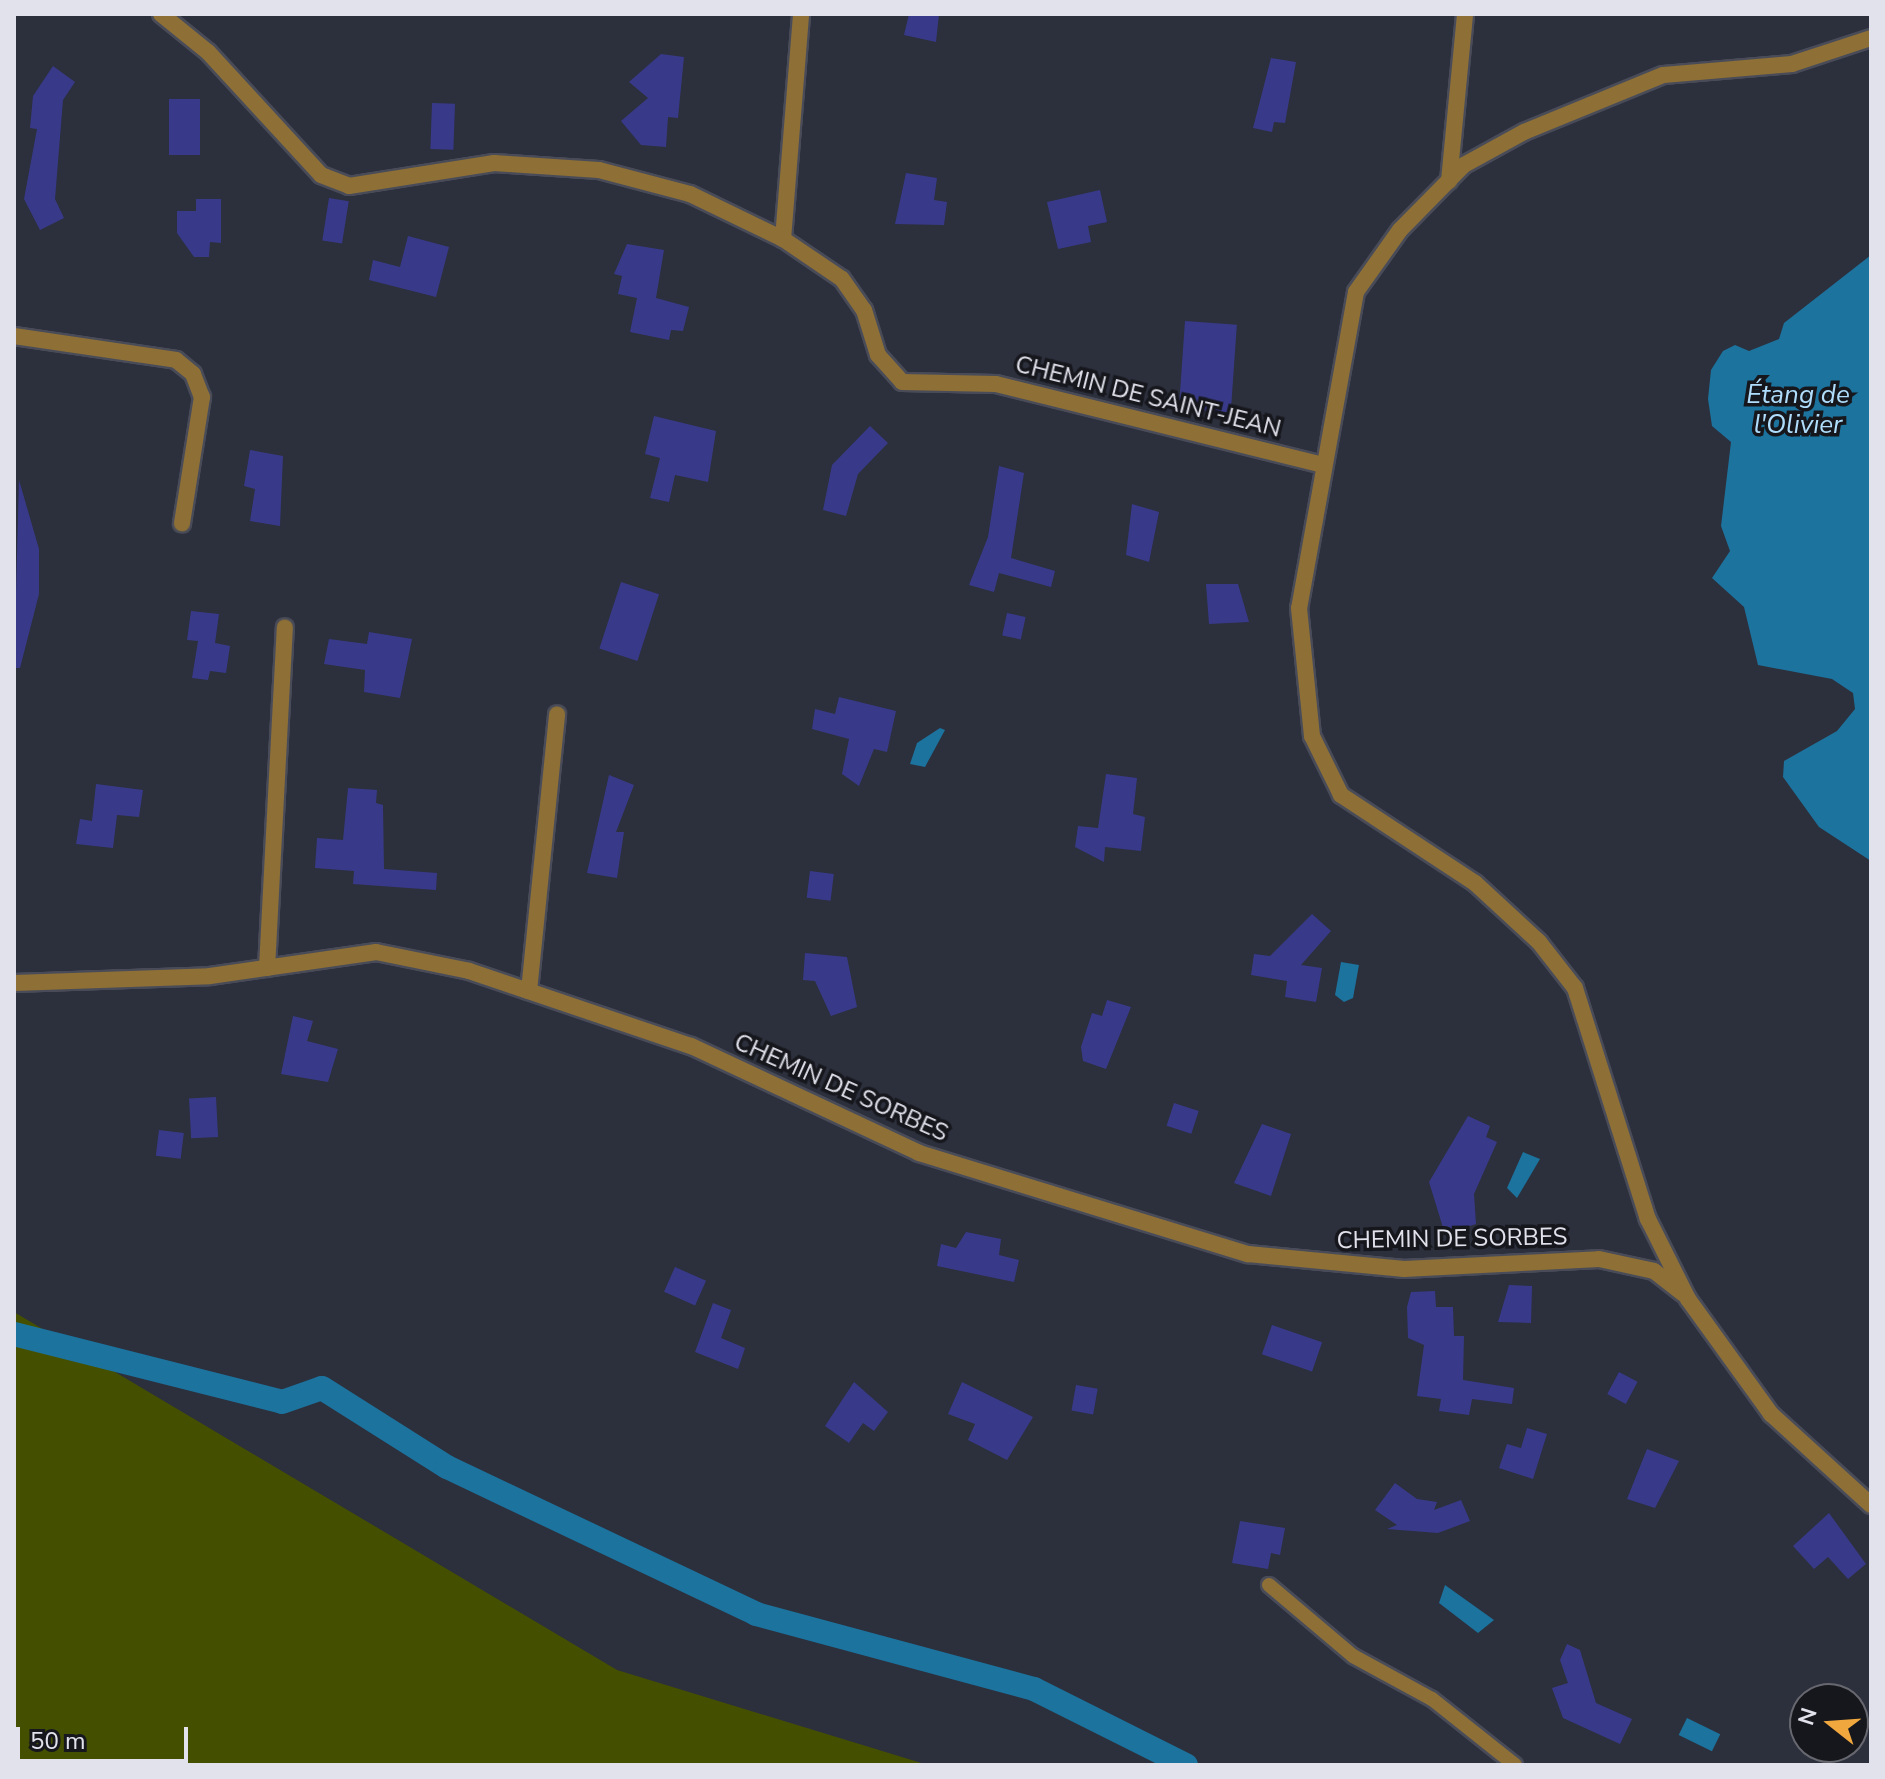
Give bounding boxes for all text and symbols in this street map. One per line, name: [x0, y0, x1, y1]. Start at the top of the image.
street label: CHEMIN DE SAINT-JEAN: [1012, 350, 1284, 444]
water label: Étang de l'Olivier: [1746, 379, 1850, 440]
street label: CHEMIN DE SORBES: [730, 1028, 952, 1148]
street label: CHEMIN DE SORBES: [1336, 1223, 1568, 1255]
north arrow: [1789, 1683, 1869, 1763]
text: N: [1791, 1704, 1825, 1729]
scale bar: [20, 1711, 192, 1761]
text: 50 m: [30, 1725, 86, 1757]

